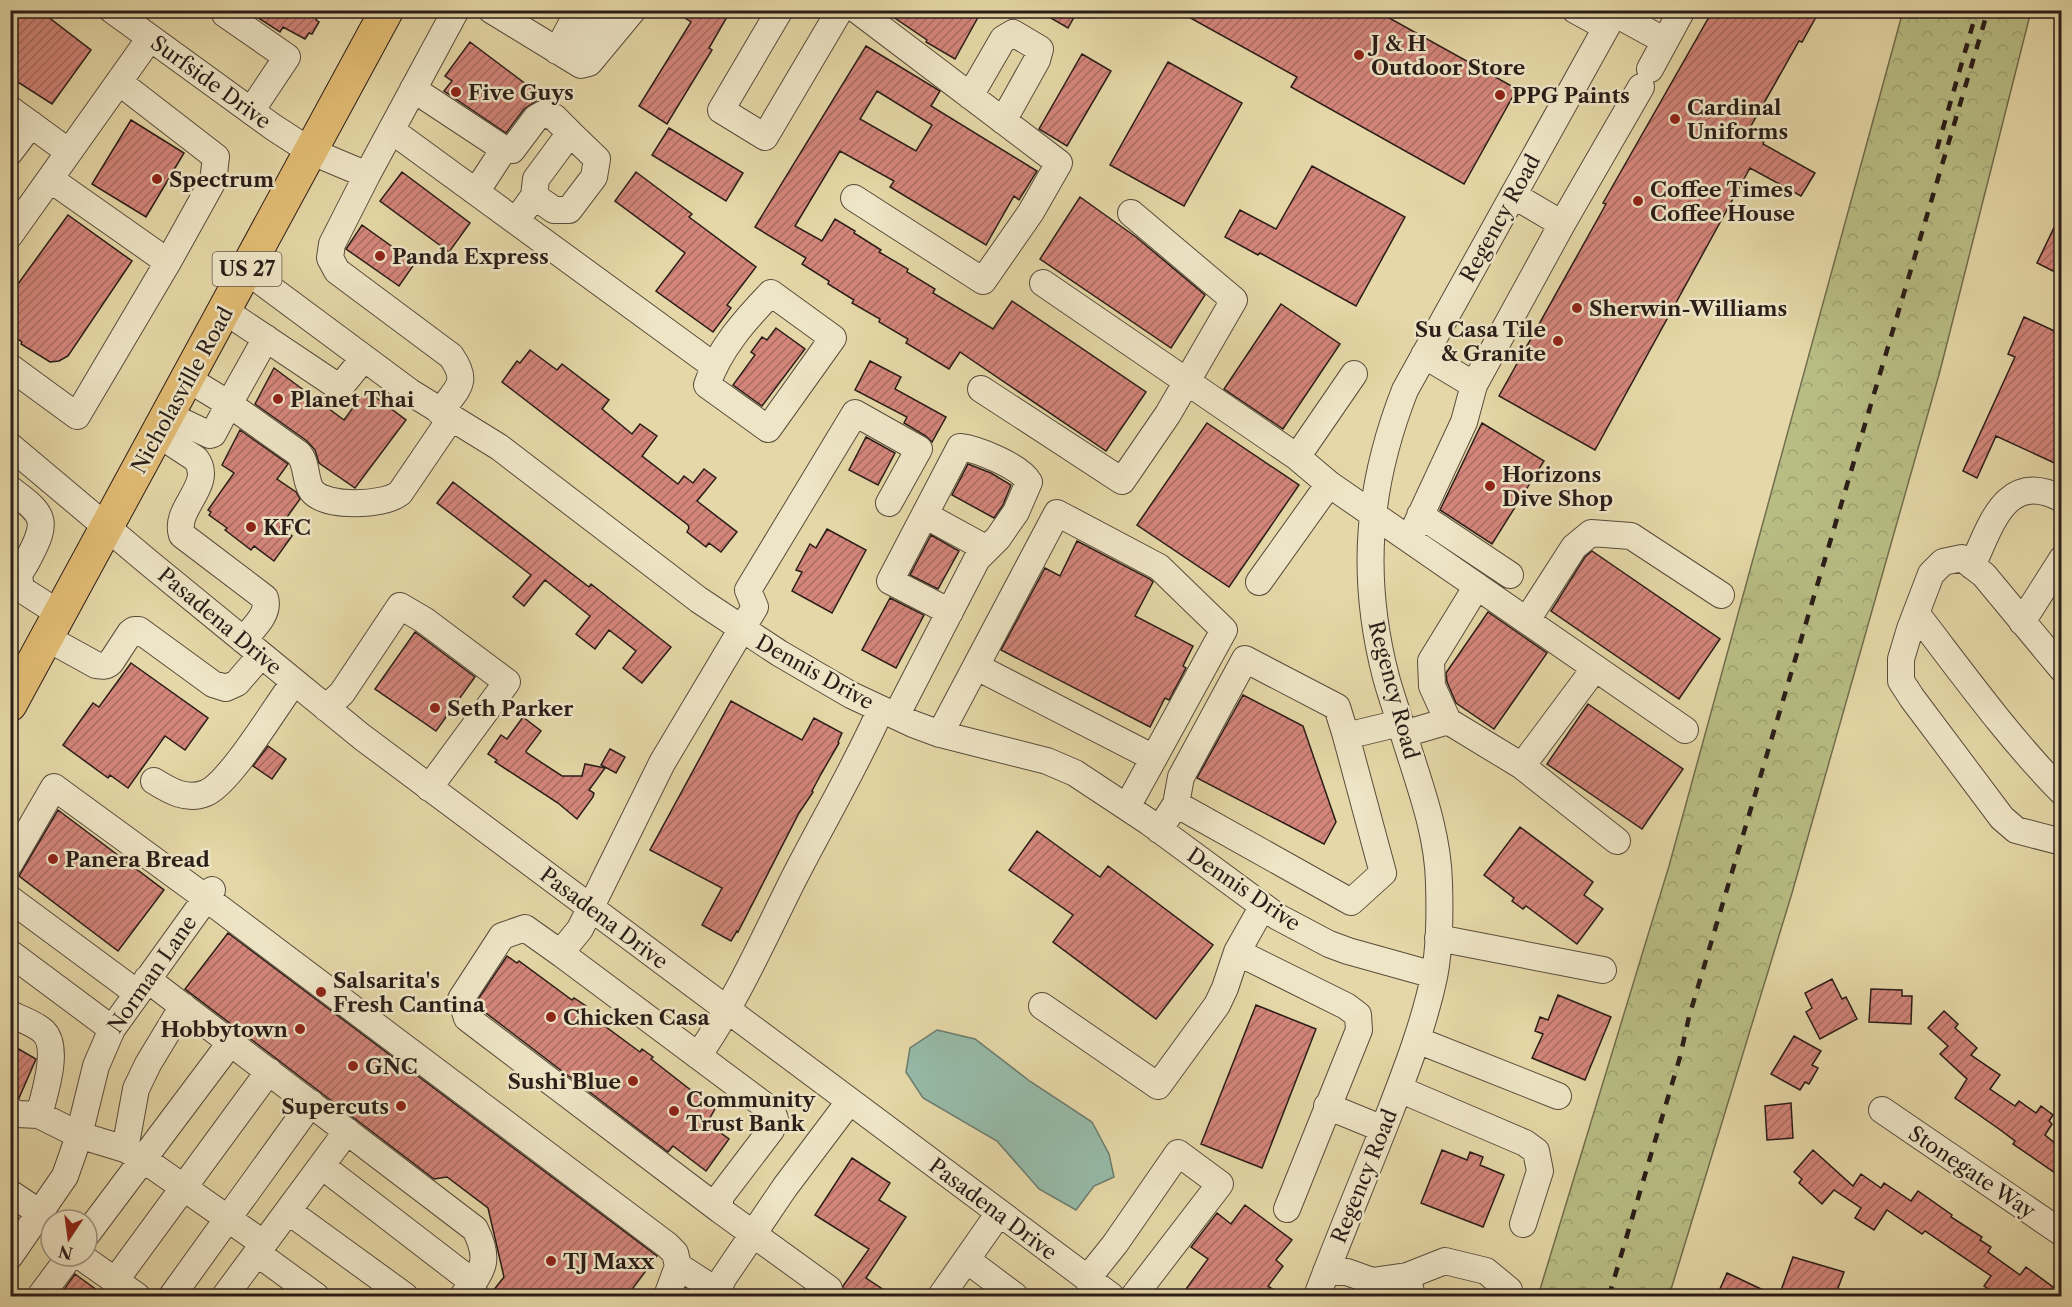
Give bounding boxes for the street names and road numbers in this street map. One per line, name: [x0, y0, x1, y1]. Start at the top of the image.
street label: Surfside Drive: [146, 30, 276, 134]
street label: Regency Road: [1455, 150, 1546, 286]
road number: US 27: [212, 252, 282, 286]
street label: Nicholasville Road: [126, 302, 238, 478]
street label: Pasadena Drive: [153, 562, 287, 680]
street label: Regency Road: [1364, 618, 1425, 762]
street label: Dennis Drive: [752, 629, 878, 715]
street label: Dennis Drive: [1183, 842, 1305, 936]
street label: Pasadena Drive: [535, 862, 673, 974]
street label: Norman Lane: [102, 910, 202, 1038]
street label: Regency Road: [1326, 1105, 1402, 1247]
street label: Stonegate Way: [1904, 1120, 2040, 1224]
street label: Pasadena Drive: [924, 1153, 1062, 1265]

